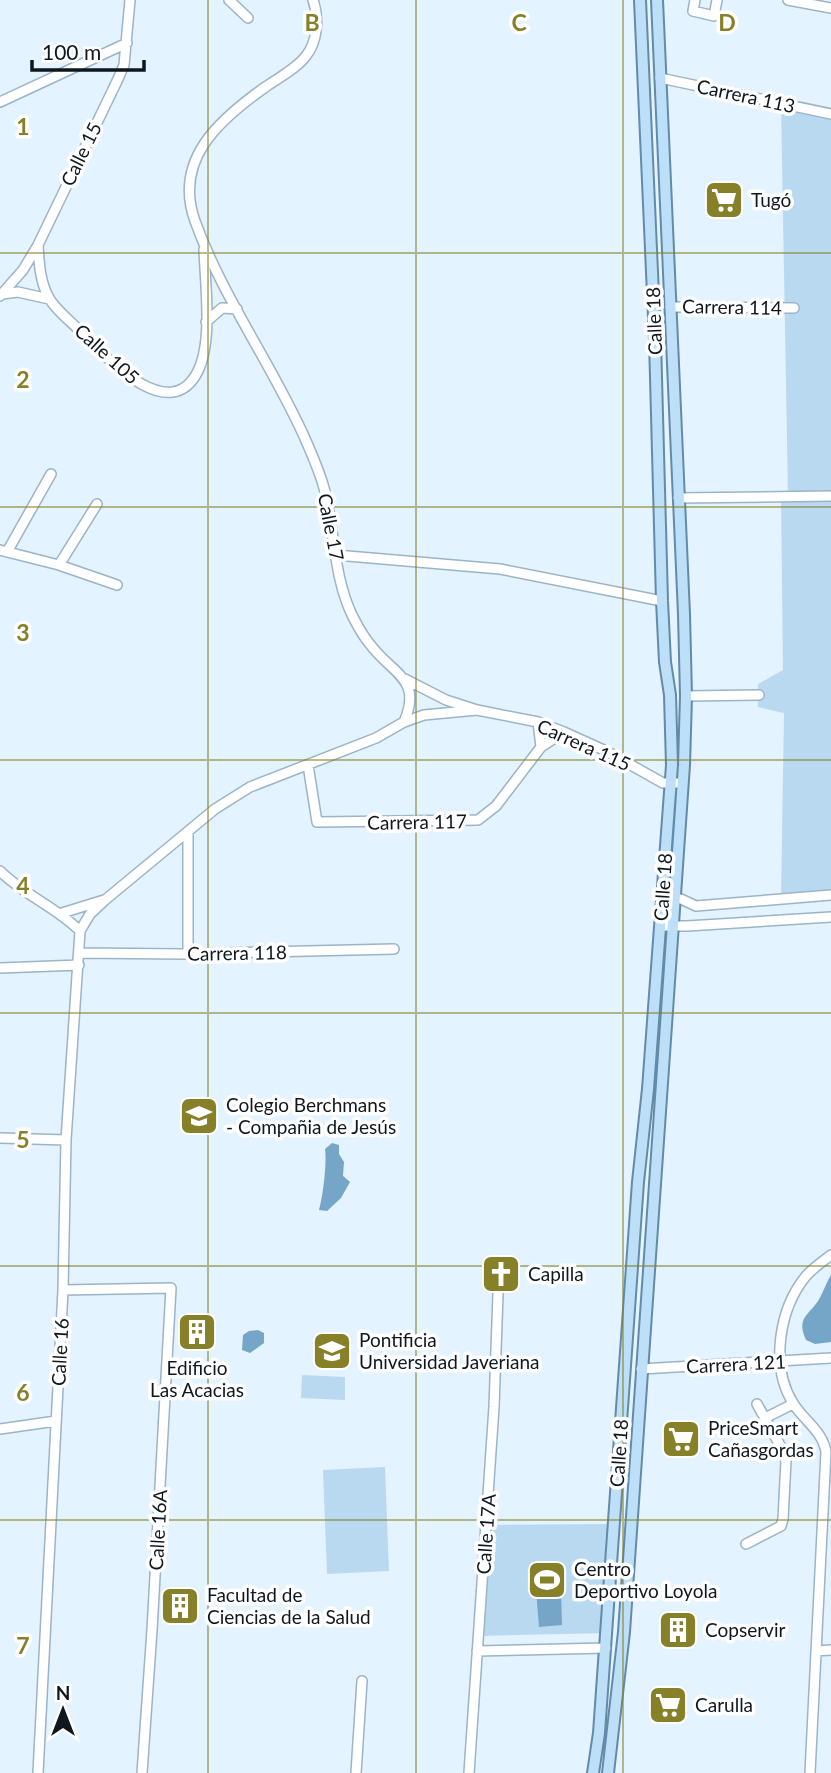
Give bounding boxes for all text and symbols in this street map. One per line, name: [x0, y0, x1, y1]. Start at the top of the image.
text: B: [304, 8, 320, 36]
text: C: [511, 8, 527, 36]
text: D: [718, 8, 736, 36]
scale bar: [32, 28, 144, 72]
text: 100 m: [42, 39, 101, 64]
street label: Carrera 113: [695, 74, 797, 117]
text: 1: [16, 112, 30, 140]
street label: Calle 15: [55, 118, 106, 189]
supermarket icon: Tugó: [703, 179, 745, 221]
place label: Tugó: [751, 188, 791, 211]
street label: Calle 18: [641, 287, 666, 355]
street label: Carrera 114: [682, 294, 782, 319]
street label: Calle 105: [70, 319, 144, 389]
text: 2: [16, 365, 30, 393]
street label: Calle 17: [314, 491, 349, 562]
text: 3: [16, 618, 30, 646]
street label: Carrera 115: [534, 714, 634, 775]
street label: Carrera 117: [367, 809, 467, 834]
street label: Calle 18: [649, 852, 676, 922]
text: 4: [16, 871, 30, 899]
street label: Carrera 118: [187, 940, 287, 965]
place label: Colegio Berchmans - Compañia de Jesús: [226, 1093, 396, 1138]
school or university icon: Colegio Berchmans - Compañia de Jesús: [178, 1095, 220, 1137]
text: 5: [16, 1125, 30, 1153]
church icon: Capilla: [480, 1253, 522, 1295]
place label: Capilla: [528, 1262, 584, 1285]
building icon: Edificio Las Acacias: [176, 1311, 218, 1353]
street label: Calle 16: [46, 1317, 73, 1387]
place label: Pontificia Universidad Javeriana: [359, 1328, 540, 1373]
school or university icon: Pontificia Universidad Javeriana: [311, 1330, 353, 1372]
street label: Carrera 121: [686, 1349, 786, 1378]
place label: Edificio Las Acacias: [150, 1356, 244, 1401]
text: 6: [16, 1378, 30, 1406]
place label: PriceSmart Cañasgordas: [708, 1416, 814, 1461]
street label: Calle 18: [605, 1418, 632, 1488]
supermarket icon: PriceSmart Cañasgordas: [660, 1418, 702, 1460]
street label: Calle 16A: [144, 1489, 171, 1571]
street label: Calle 17A: [471, 1493, 500, 1575]
place label: Centro Deportivo Loyola: [574, 1557, 717, 1602]
sports icon: Centro Deportivo Loyola: [526, 1559, 568, 1601]
place label: Facultad de Ciencias de la Salud: [207, 1583, 371, 1628]
building icon: Facultad de Ciencias de la Salud: [159, 1585, 201, 1627]
building icon: Copservir: [657, 1609, 699, 1651]
place label: Copservir: [705, 1618, 785, 1641]
text: 7: [16, 1631, 30, 1659]
north arrow: [28, 1675, 98, 1745]
text: N: [56, 1681, 70, 1704]
supermarket icon: Carulla: [647, 1684, 689, 1726]
place label: Carulla: [695, 1693, 753, 1716]

